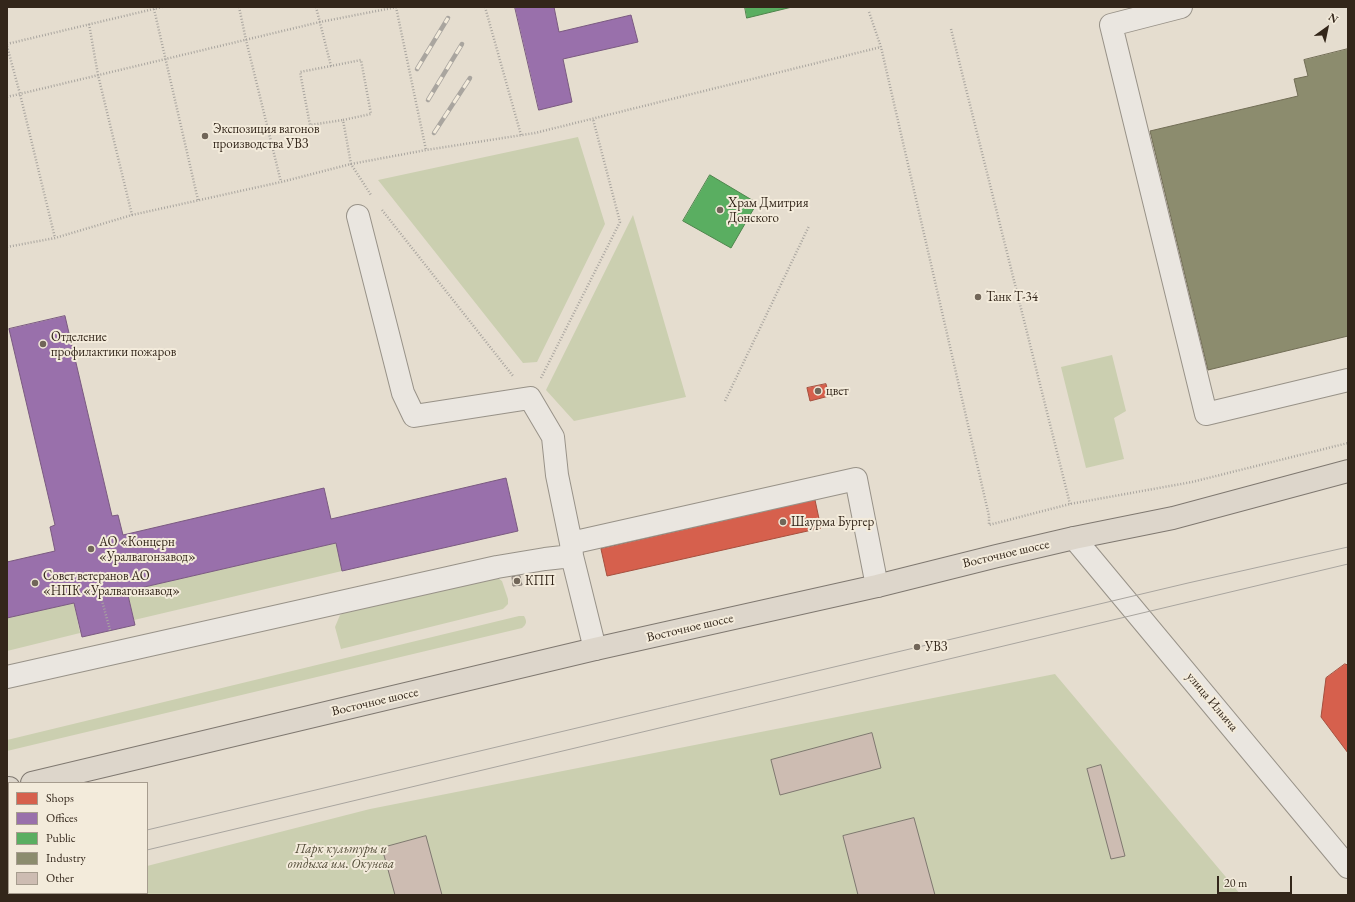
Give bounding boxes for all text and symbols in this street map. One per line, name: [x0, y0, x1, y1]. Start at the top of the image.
north arrow: [1307, 8, 1347, 48]
text: N: [1326, 10, 1341, 26]
place label: Экспозиция вагонов производства УВЗ: [213, 121, 320, 152]
marker: Экспозиция вагонов производства УВЗ: [200, 131, 210, 141]
place label: Храм Дмитрия Донского: [728, 195, 808, 226]
marker: Храм Дмитрия Донского: [715, 205, 725, 215]
place label: Танк Т-34: [986, 289, 1038, 305]
marker: Танк Т-34: [973, 292, 983, 302]
place label: Отделение профилактики пожаров: [51, 329, 176, 360]
marker: Отделение профилактики пожаров: [38, 339, 48, 349]
place label: цвет: [826, 383, 849, 399]
marker: цвет: [813, 386, 823, 396]
place label: Шаурма Бургер: [791, 514, 874, 530]
marker: Шаурма Бургер: [778, 517, 788, 527]
place label: АО «Концерн «Уралвагонзавод»: [99, 534, 196, 565]
street label: Восточное шоссе: [961, 536, 1051, 572]
marker: АО «Концерн «Уралвагонзавод»: [86, 544, 96, 554]
place label: Совет ветеранов АО «НПК «Уралвагонзавод»: [43, 568, 180, 599]
place label: КПП: [525, 573, 555, 589]
marker: КПП: [512, 576, 522, 586]
marker: Совет ветеранов АО «НПК «Уралвагонзавод»: [30, 578, 40, 588]
street label: Восточное шоссе: [645, 610, 735, 646]
place label: УВЗ: [925, 639, 948, 655]
marker: УВЗ: [912, 642, 922, 652]
street label: улица Ильича: [1183, 669, 1241, 735]
street label: Восточное шоссе: [330, 684, 420, 720]
legend: [8, 782, 148, 894]
text: Shops: [46, 790, 74, 806]
text: Offices: [46, 810, 78, 826]
text: Public: [46, 830, 76, 846]
park label: Парк культуры и отдыха им. Окунева: [288, 841, 394, 872]
text: Industry: [46, 850, 86, 866]
scale bar: [1219, 868, 1294, 894]
text: Other: [46, 870, 74, 886]
text: 20 m: [1224, 875, 1247, 891]

